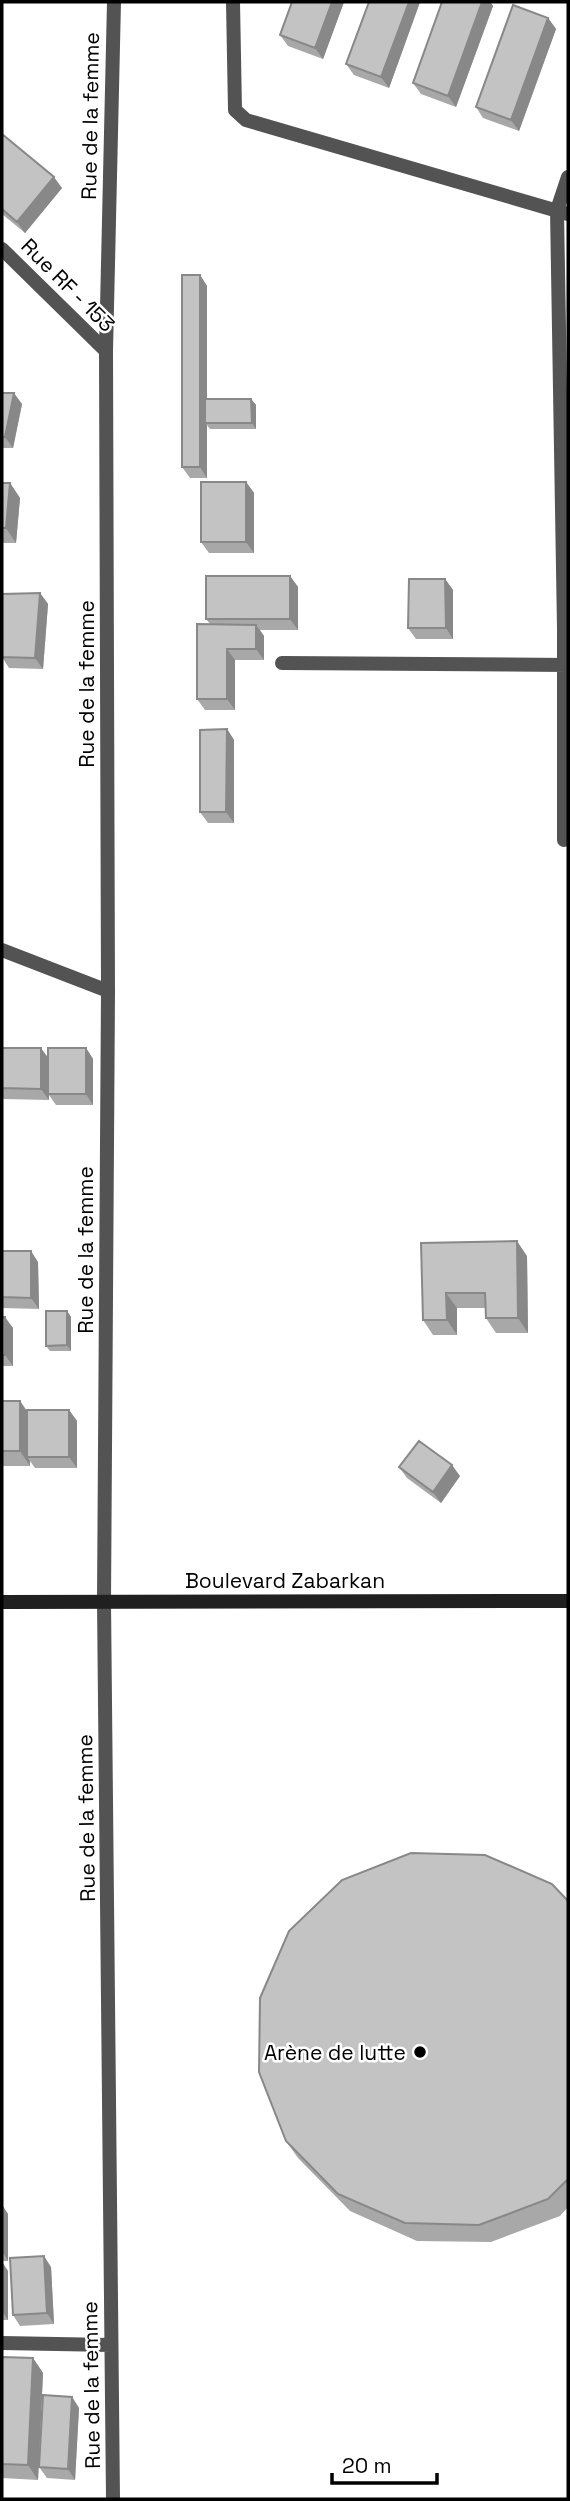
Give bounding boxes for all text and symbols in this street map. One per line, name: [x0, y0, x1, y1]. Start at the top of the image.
street label: Rue de la femme: [75, 32, 105, 200]
street label: Rue RF - 153: [15, 232, 121, 338]
street label: Rue de la femme: [73, 600, 100, 768]
street label: Rue de la femme: [72, 1166, 99, 1334]
street label: Boulevard Zabarkan: [185, 1567, 385, 1594]
street label: Rue de la femme: [71, 1734, 101, 1902]
place label: Arène de lutte: [264, 2039, 406, 2066]
marker: Arène de lutte: [412, 2044, 428, 2060]
street label: Rue de la femme: [76, 2301, 106, 2469]
scale bar: [332, 2442, 437, 2486]
text: 20 m: [342, 2452, 392, 2479]

